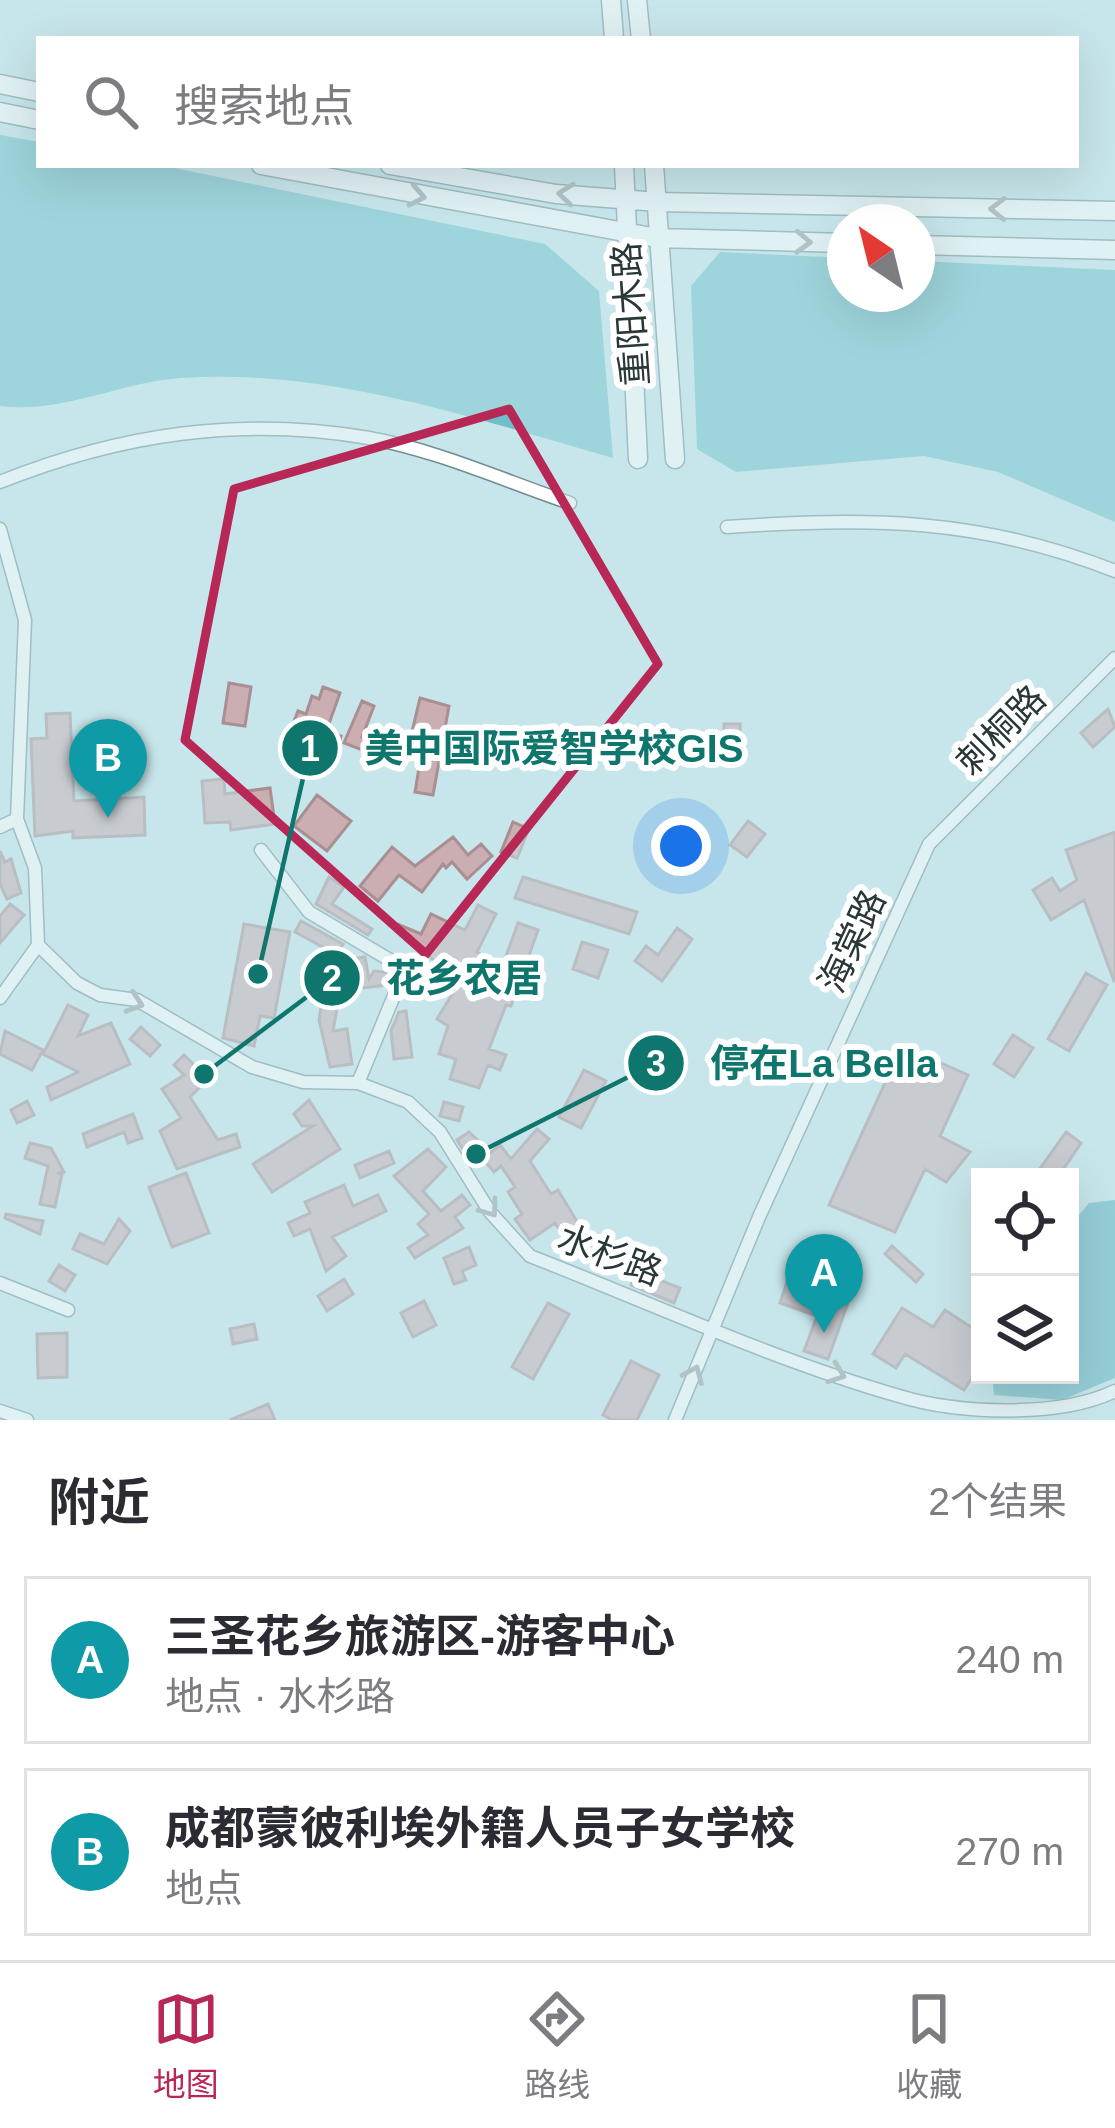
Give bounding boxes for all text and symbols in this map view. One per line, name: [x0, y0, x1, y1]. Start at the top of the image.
search box: [36, 36, 1079, 168]
icon: search: [78, 69, 144, 135]
text: 搜索地点: [174, 81, 354, 132]
one-way arrow: [407, 182, 427, 208]
one-way arrow: [557, 182, 576, 208]
one-way arrow: [988, 196, 1006, 222]
north arrow: [827, 204, 935, 312]
one-way arrow: [794, 229, 813, 255]
street label: 重阳木路: [606, 241, 656, 387]
street label: 刺桐路: [948, 677, 1054, 783]
callout: 美中国际爱智学校GIS: [280, 711, 767, 786]
pin: B: [69, 719, 147, 818]
text: 美中国际爱智学校GIS: [364, 727, 744, 770]
text: 1: [300, 728, 320, 769]
your location: [651, 816, 711, 876]
street label: 海棠路: [811, 883, 893, 999]
callout: 花乡农居: [302, 940, 566, 1015]
text: 花乡农居: [386, 957, 542, 1000]
text: 2: [322, 958, 342, 999]
one-way arrow: [124, 989, 145, 1014]
callout: 停在La Bella: [626, 1026, 962, 1101]
text: 停在La Bella: [710, 1042, 938, 1085]
text: 3: [646, 1043, 666, 1084]
map controls: [971, 1168, 1079, 1384]
button: locate: [971, 1168, 1079, 1276]
one-way arrow: [476, 1196, 498, 1217]
street label: 水杉路: [552, 1217, 668, 1293]
pin: A: [785, 1234, 863, 1333]
button: layers: [971, 1276, 1079, 1384]
one-way arrow: [825, 1359, 846, 1384]
one-way arrow: [680, 1364, 704, 1385]
text: 附近: [48, 1474, 150, 1531]
text: 2个结果: [928, 1480, 1067, 1523]
text: 三圣花乡旅游区-游客中心: [165, 1611, 675, 1662]
text: A: [76, 1638, 104, 1681]
text: 240 m: [956, 1638, 1064, 1681]
text: 地点 · 水杉路: [165, 1675, 395, 1718]
text: 成都蒙彼利埃外籍人员子女学校: [165, 1803, 795, 1854]
text: B: [76, 1830, 104, 1873]
text: 270 m: [956, 1830, 1064, 1873]
text: 地点: [165, 1867, 243, 1910]
tab: 地图: [153, 1986, 219, 2106]
tab: 路线: [524, 1986, 590, 2106]
tab: 收藏: [896, 1986, 962, 2106]

